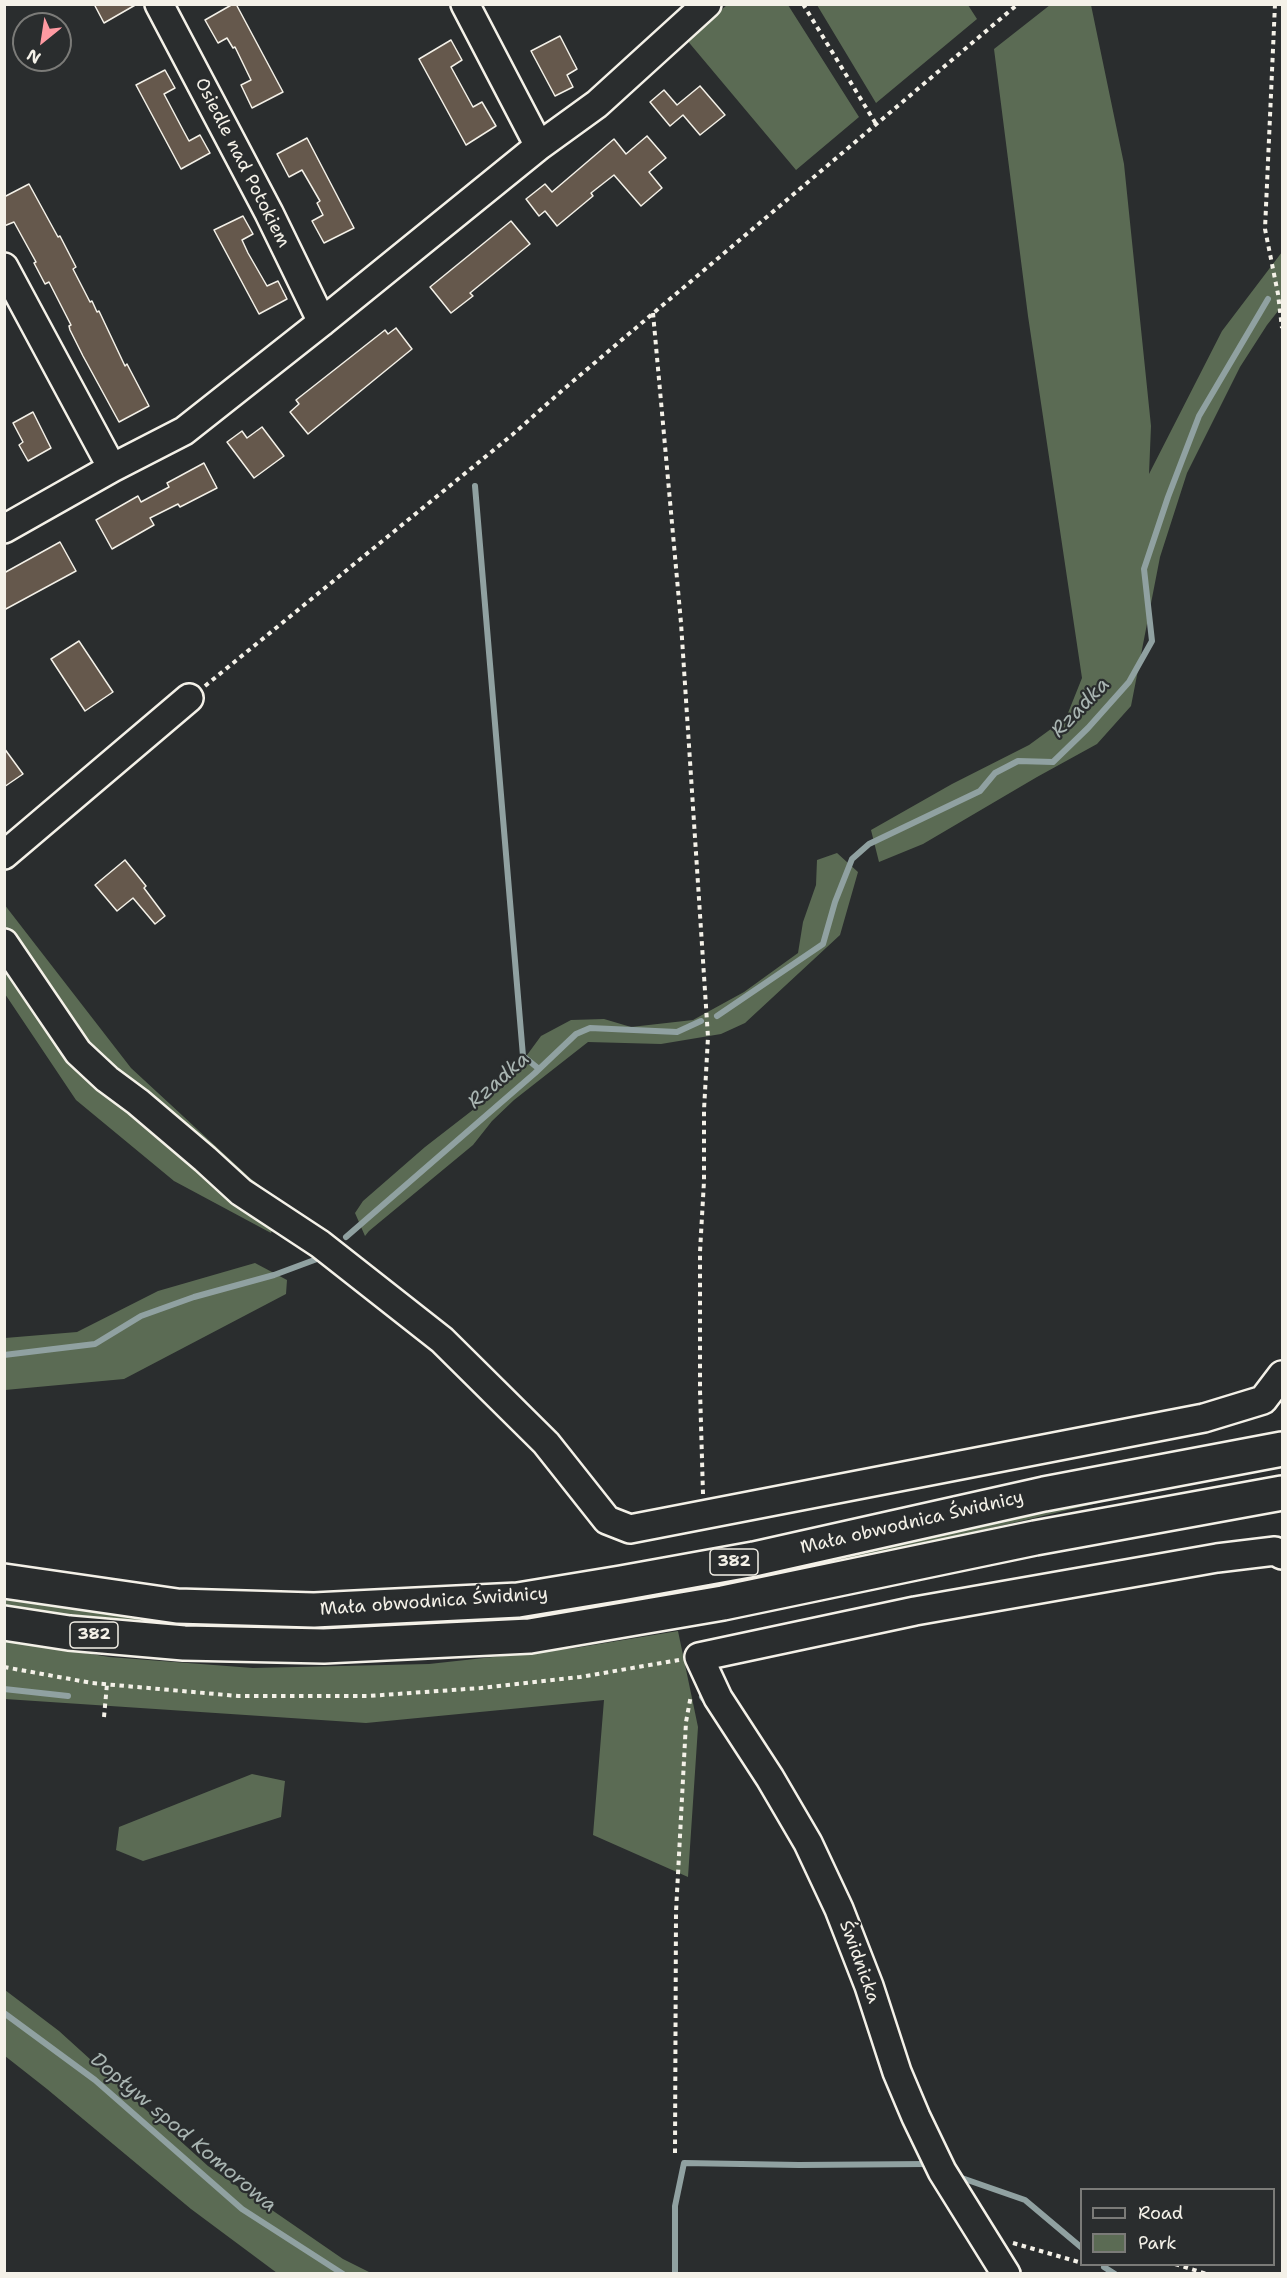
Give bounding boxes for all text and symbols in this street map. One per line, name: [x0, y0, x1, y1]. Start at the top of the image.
north arrow: [12, 12, 72, 72]
text: N: [23, 44, 44, 69]
street label: Osiedle nad Potokiem: [190, 75, 294, 251]
water label: Rzadka: [1047, 673, 1115, 743]
water label: Rzadka: [463, 1048, 535, 1114]
street label: Mała obwodnica Świdnicy: [798, 1487, 1026, 1559]
road number: 382: [710, 1549, 758, 1575]
street label: Mała obwodnica Świdnicy: [319, 1583, 549, 1621]
road number: 382: [70, 1622, 118, 1648]
street label: Świdnicka: [834, 1918, 884, 2006]
water label: Dopływ spod Komorowa: [85, 2048, 281, 2218]
legend: [1080, 2188, 1275, 2266]
text: Road: [1138, 2201, 1183, 2225]
text: Park: [1138, 2231, 1177, 2255]

